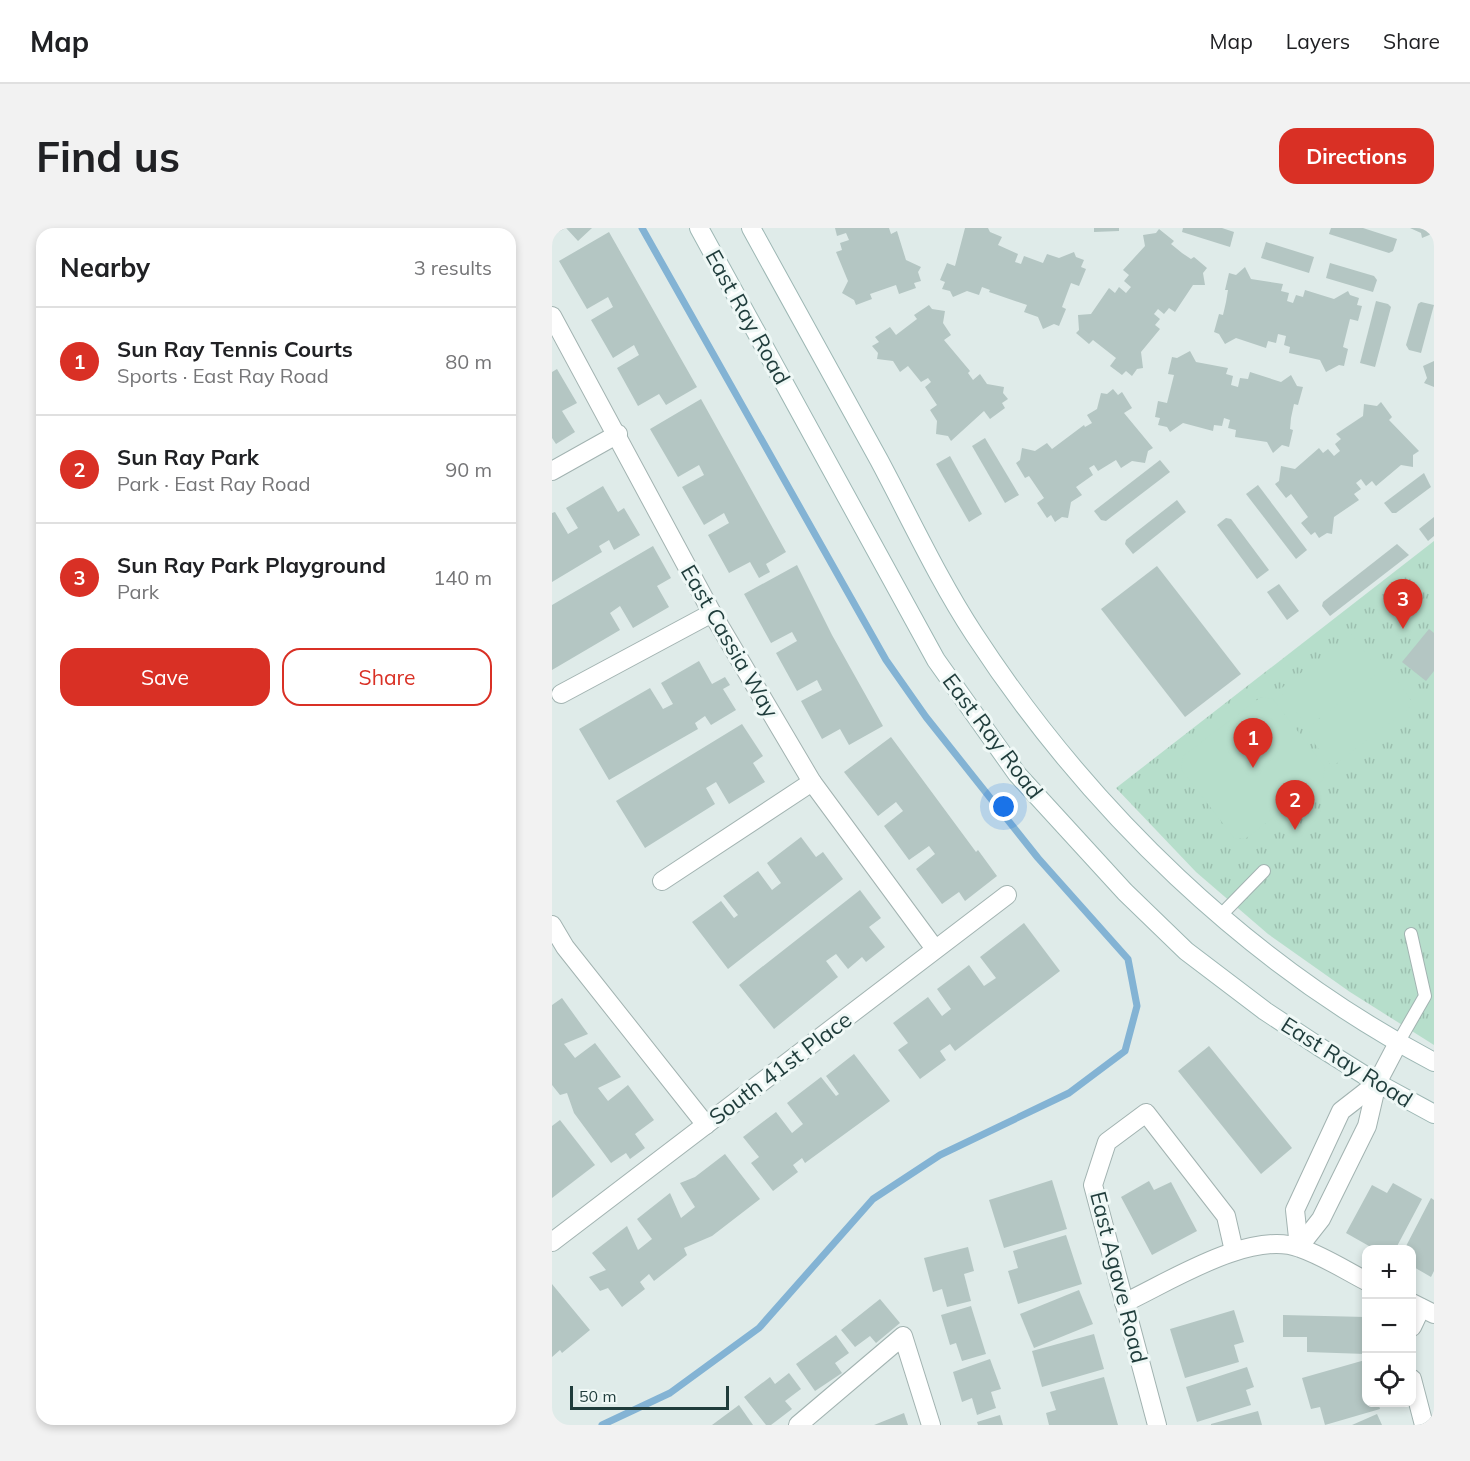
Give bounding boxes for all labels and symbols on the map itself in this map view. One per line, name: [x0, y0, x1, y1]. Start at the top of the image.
street label: East Ray Road: [699, 245, 797, 389]
street label: East Cassia Way: [675, 559, 785, 723]
pin: 3: [1384, 580, 1422, 629]
street label: East Ray Road: [937, 668, 1049, 804]
pin: 1: [1234, 718, 1272, 768]
pin: 2: [1276, 780, 1314, 830]
your location: [989, 792, 1018, 821]
street label: South 41st Place: [703, 1005, 857, 1131]
street label: East Ray Road: [1276, 1010, 1418, 1114]
street label: East Agave Road: [1084, 1188, 1154, 1366]
scale bar: [570, 1383, 729, 1410]

